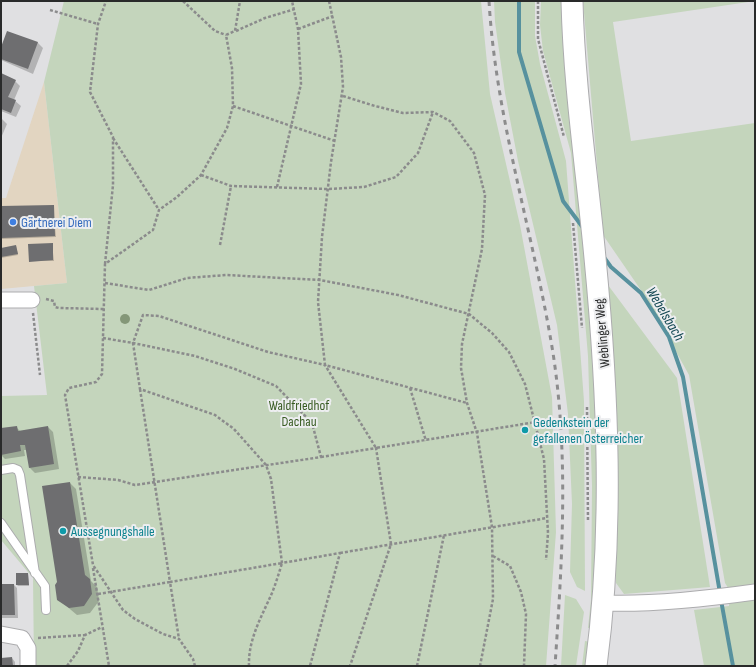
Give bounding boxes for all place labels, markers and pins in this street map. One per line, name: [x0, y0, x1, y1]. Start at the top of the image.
place label: Gärtnerei Diem: [21, 214, 92, 231]
marker: Gärtnerei Diem: [8, 217, 18, 227]
place label: Gedenkstein der gefallenen Österreicher: [533, 414, 643, 447]
marker: Gedenkstein der gefallenen Österreicher: [520, 425, 530, 435]
place label: Aussegnungshalle: [70, 523, 155, 540]
marker: Aussegnungshalle: [58, 526, 68, 536]

